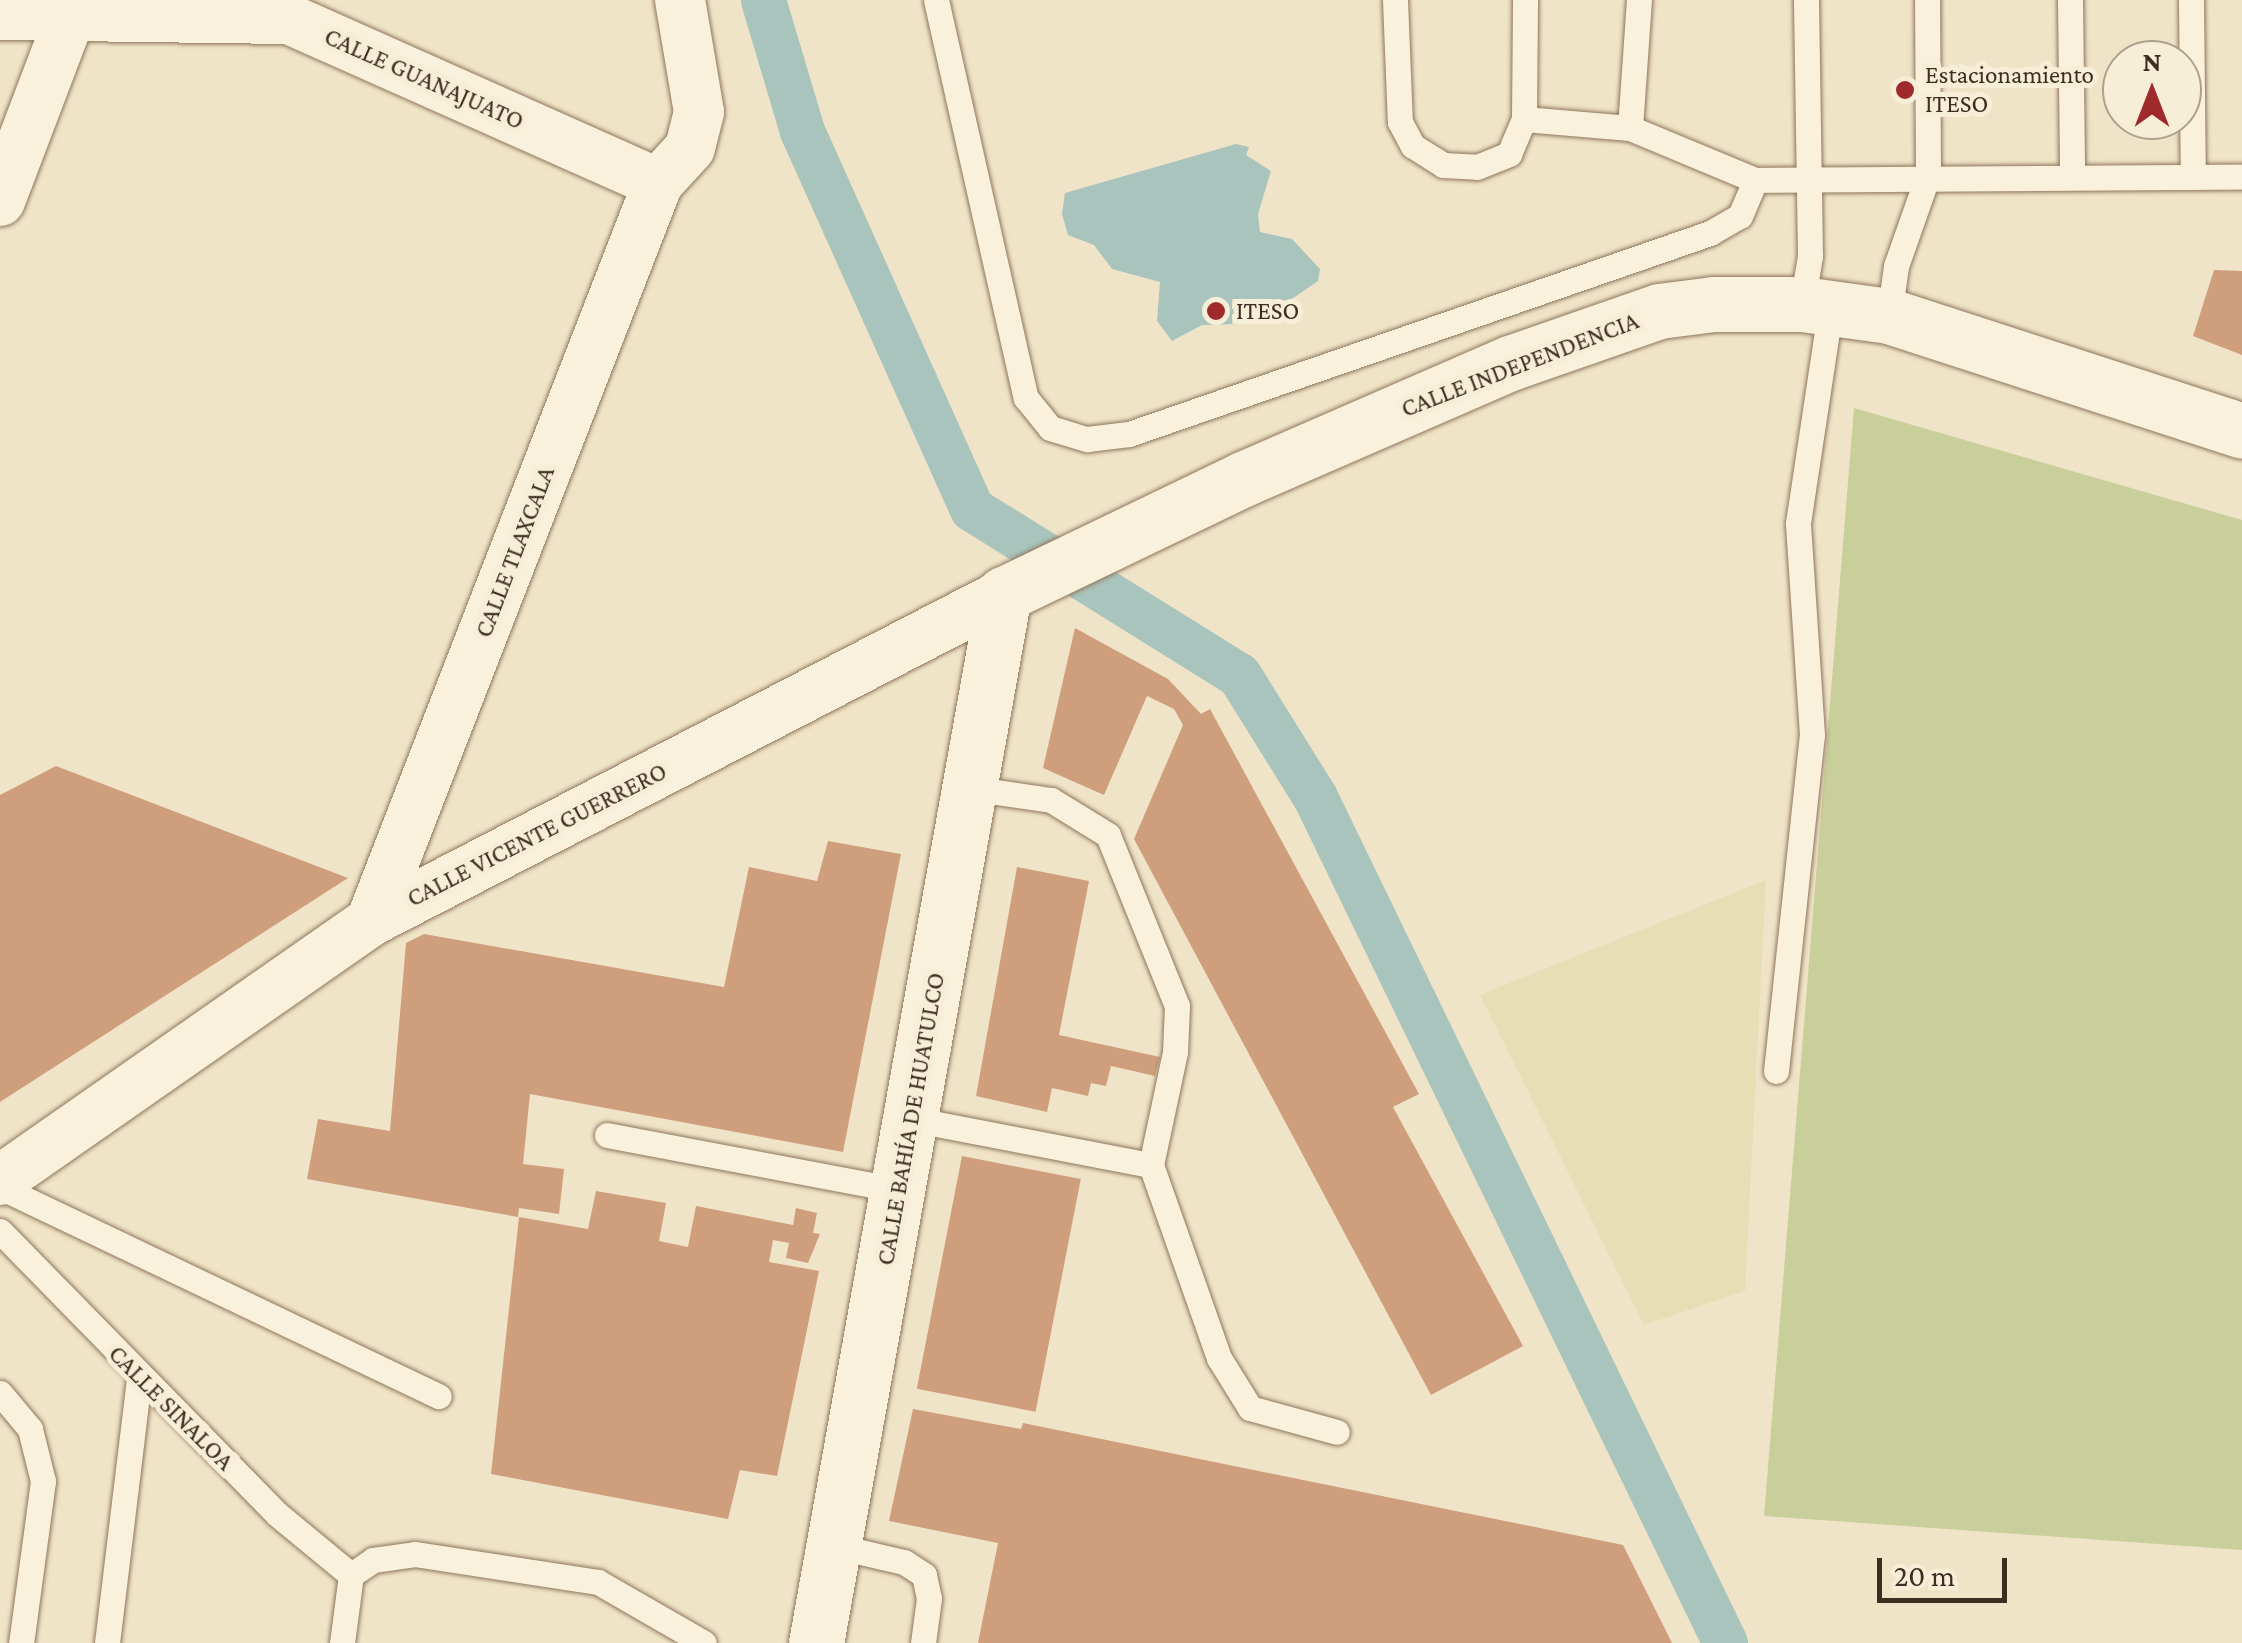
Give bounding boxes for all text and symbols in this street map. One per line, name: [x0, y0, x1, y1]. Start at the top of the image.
street label: CALLE GUANAJUATO: [320, 22, 528, 136]
north arrow: [2102, 40, 2202, 140]
text: N: [2142, 46, 2162, 77]
place label: Estacionamiento ITESO: [1925, 61, 2094, 120]
marker: Estacionamiento ITESO: [1894, 79, 1916, 101]
place label: ITESO: [1236, 296, 1299, 326]
marker: ITESO: [1205, 300, 1227, 322]
street label: CALLE INDEPENDENCIA: [1397, 306, 1643, 424]
street label: CALLE TLAXCALA: [469, 462, 561, 642]
street label: CALLE VICENTE GUERRERO: [402, 756, 672, 914]
street label: CALLE BAHÍA DE HUATULCO: [870, 970, 952, 1268]
street label: CALLE SINALOA: [102, 1339, 240, 1477]
scale bar: [1882, 1538, 2012, 1600]
text: 20 m: [1894, 1559, 1955, 1592]

